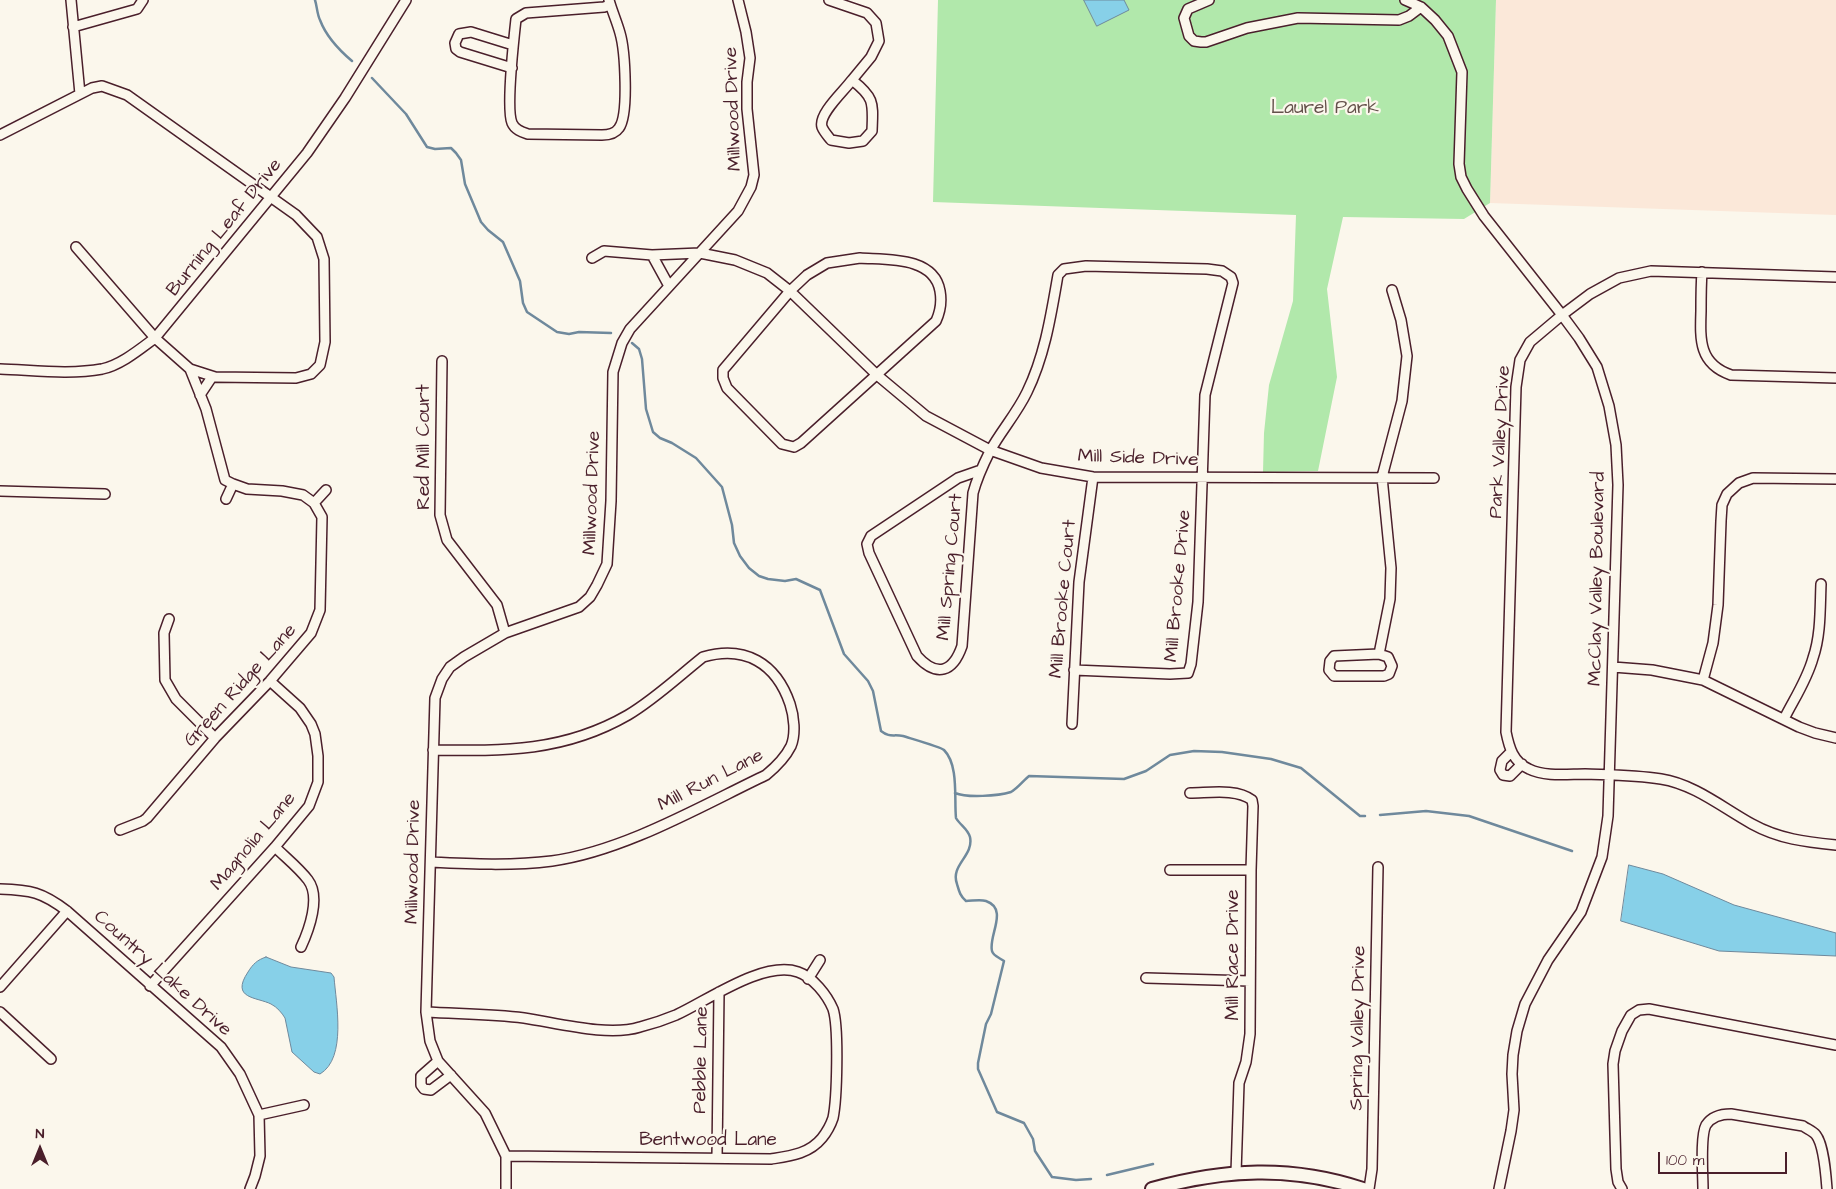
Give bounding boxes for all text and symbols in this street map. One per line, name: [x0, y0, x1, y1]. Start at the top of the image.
street label: Millwood Drive: [720, 46, 748, 172]
park label: Laurel Park: [1271, 98, 1379, 120]
street label: Burning Leaf Drive: [162, 154, 288, 302]
street label: Park Valley Drive: [1486, 365, 1516, 519]
street label: Red Mill Court: [414, 384, 436, 510]
street label: Millwood Drive: [579, 430, 607, 556]
street label: Mill Side Drive: [1077, 446, 1199, 472]
street label: McClay Valley Boulevard: [1585, 472, 1611, 686]
street label: Mill Spring Court: [933, 493, 969, 641]
street label: Mill Brooke Drive: [1161, 509, 1197, 663]
street label: Mill Brooke Court: [1046, 519, 1082, 679]
street label: Green Ridge Lane: [180, 620, 302, 752]
street label: Mill Run Lane: [655, 745, 767, 817]
street label: Magnolia Lane: [206, 788, 302, 896]
street label: Millwood Drive: [402, 800, 426, 924]
street label: Mill Race Drive: [1223, 889, 1245, 1021]
street label: Country Lake Drive: [88, 906, 236, 1042]
street label: Spring Valley Drive: [1346, 945, 1372, 1111]
street label: Pebble Lane: [690, 1006, 714, 1114]
north arrow: [15, 1124, 65, 1174]
text: N: [36, 1124, 44, 1144]
street label: Bentwood Lane: [639, 1130, 777, 1152]
scale bar: [1661, 1142, 1790, 1174]
text: 100 m: [1666, 1150, 1705, 1171]

